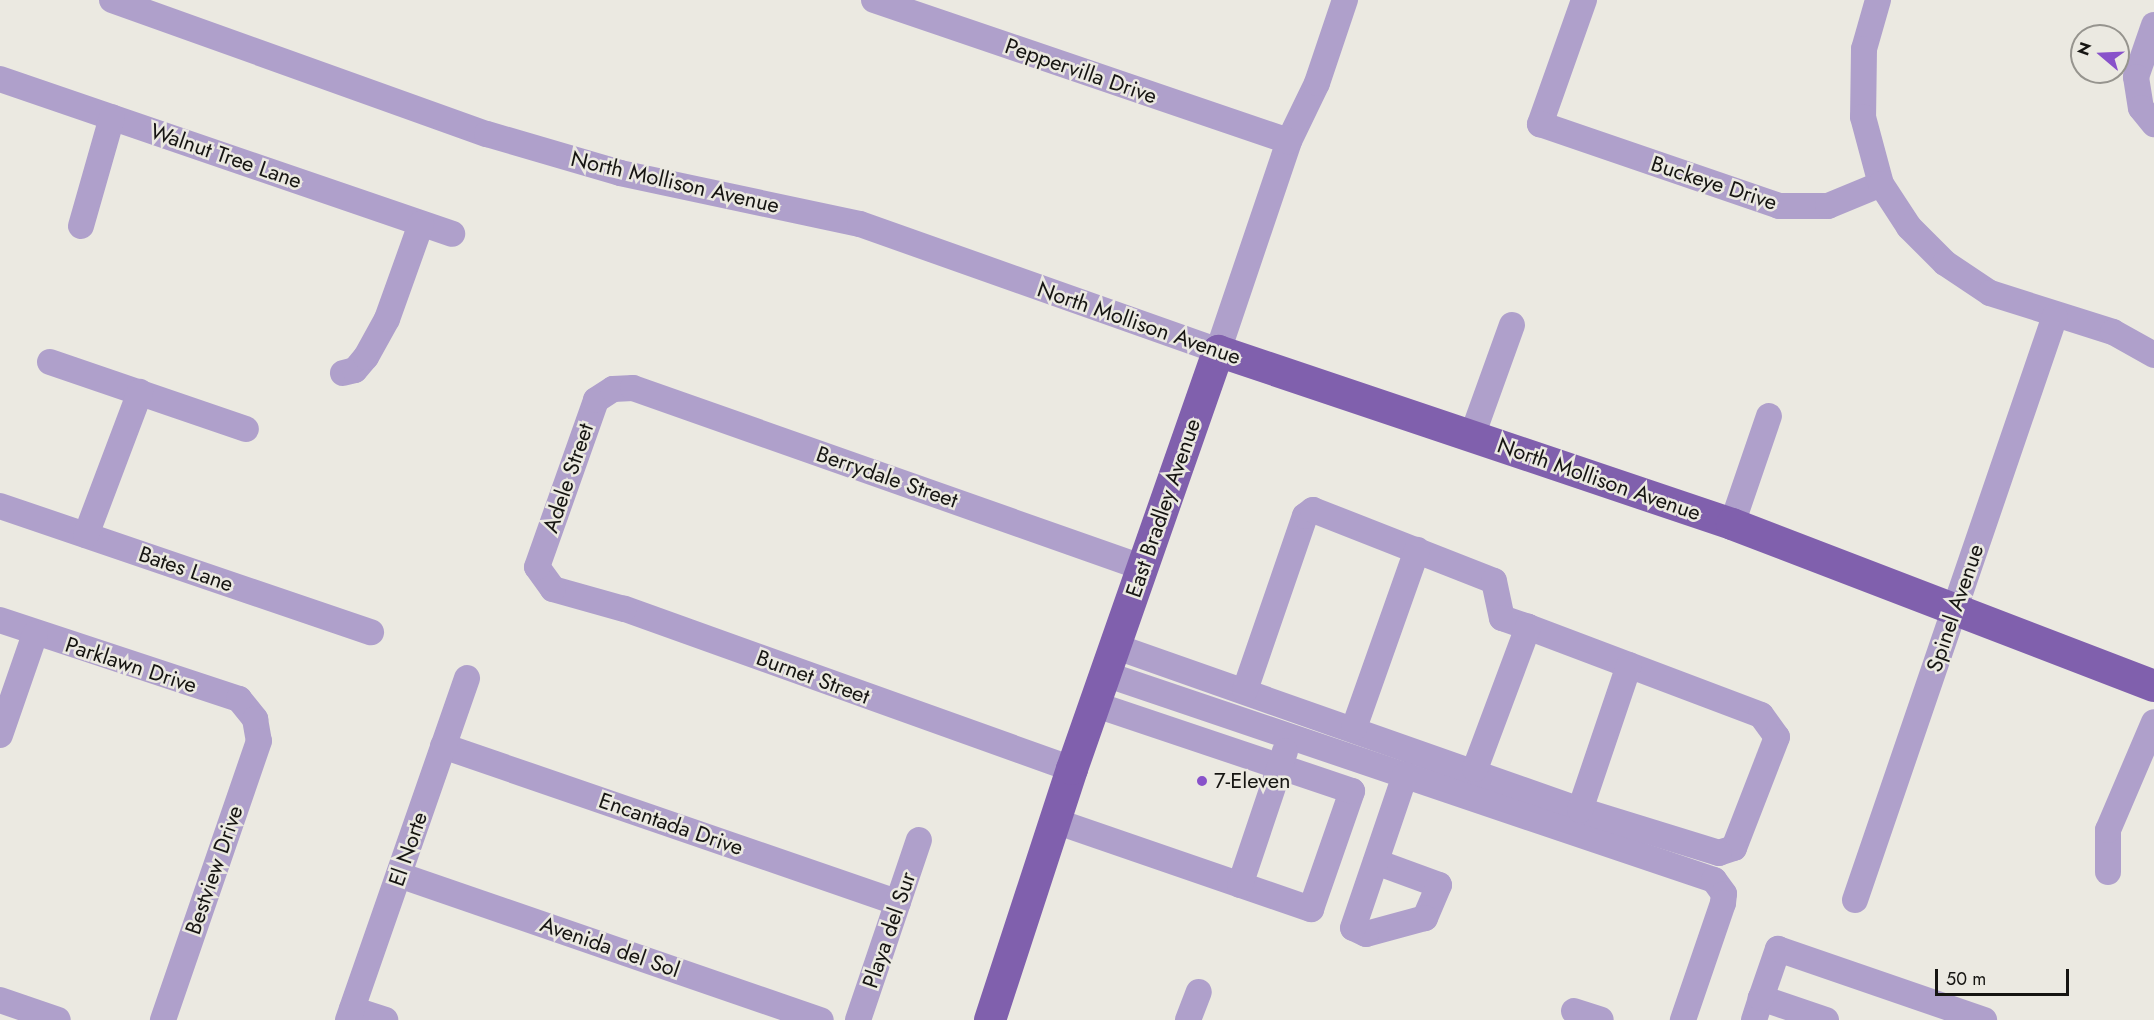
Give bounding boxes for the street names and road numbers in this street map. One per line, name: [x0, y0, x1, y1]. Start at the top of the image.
street label: Peppervilla Drive: [1002, 33, 1160, 109]
street label: Walnut Tree Lane: [147, 118, 305, 194]
street label: North Mollison Avenue: [568, 145, 782, 219]
street label: Buckeye Drive: [1648, 150, 1780, 216]
street label: North Mollison Avenue: [1034, 276, 1244, 370]
street label: East Bradley Avenue: [1120, 415, 1206, 601]
street label: Adele Street: [537, 420, 599, 536]
street label: North Mollison Avenue: [1494, 432, 1704, 526]
street label: Berrydale Street: [813, 440, 961, 514]
street label: Bates Lane: [135, 541, 237, 597]
street label: Spinel Avenue: [1921, 541, 1989, 675]
street label: Parklawn Drive: [62, 631, 200, 699]
street label: Burnet Street: [753, 644, 873, 710]
street label: Encantada Drive: [595, 787, 747, 861]
street label: Bestview Drive: [180, 802, 248, 938]
street label: El Norte: [383, 808, 433, 890]
street label: Playa del Sur: [857, 868, 921, 992]
street label: Avenida del Sol: [537, 911, 683, 983]

